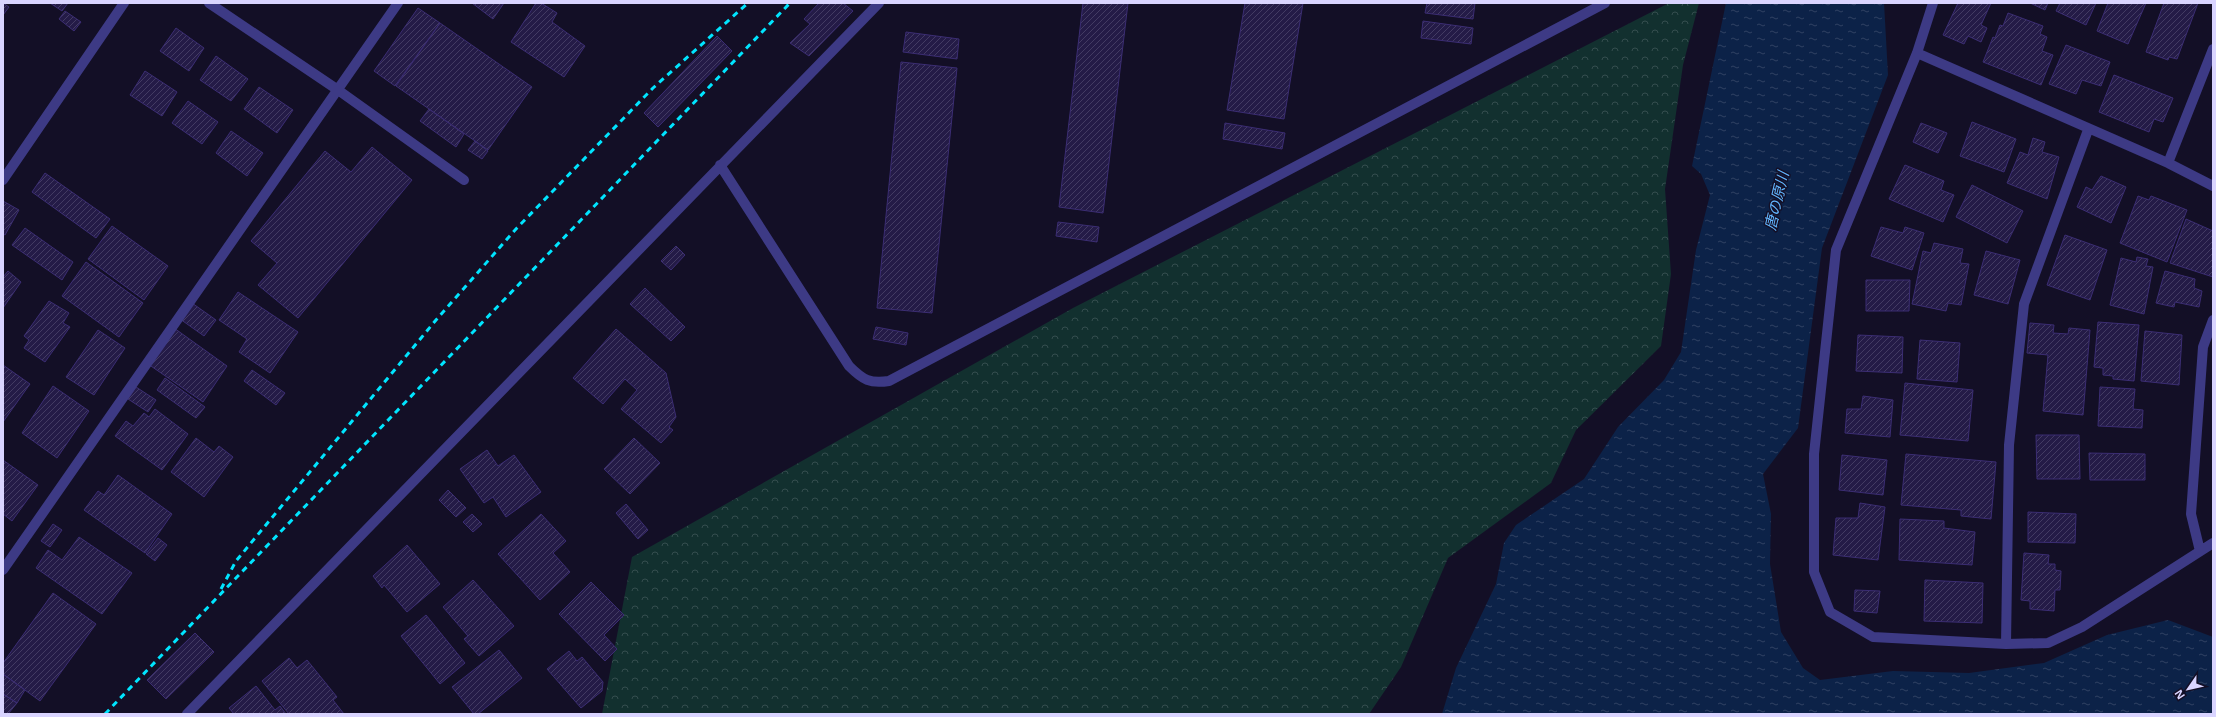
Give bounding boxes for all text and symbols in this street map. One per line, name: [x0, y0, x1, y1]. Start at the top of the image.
water label: 唐の原川: [1760, 167, 1793, 232]
north arrow: [2168, 669, 2208, 709]
text: N: [2171, 687, 2188, 703]

